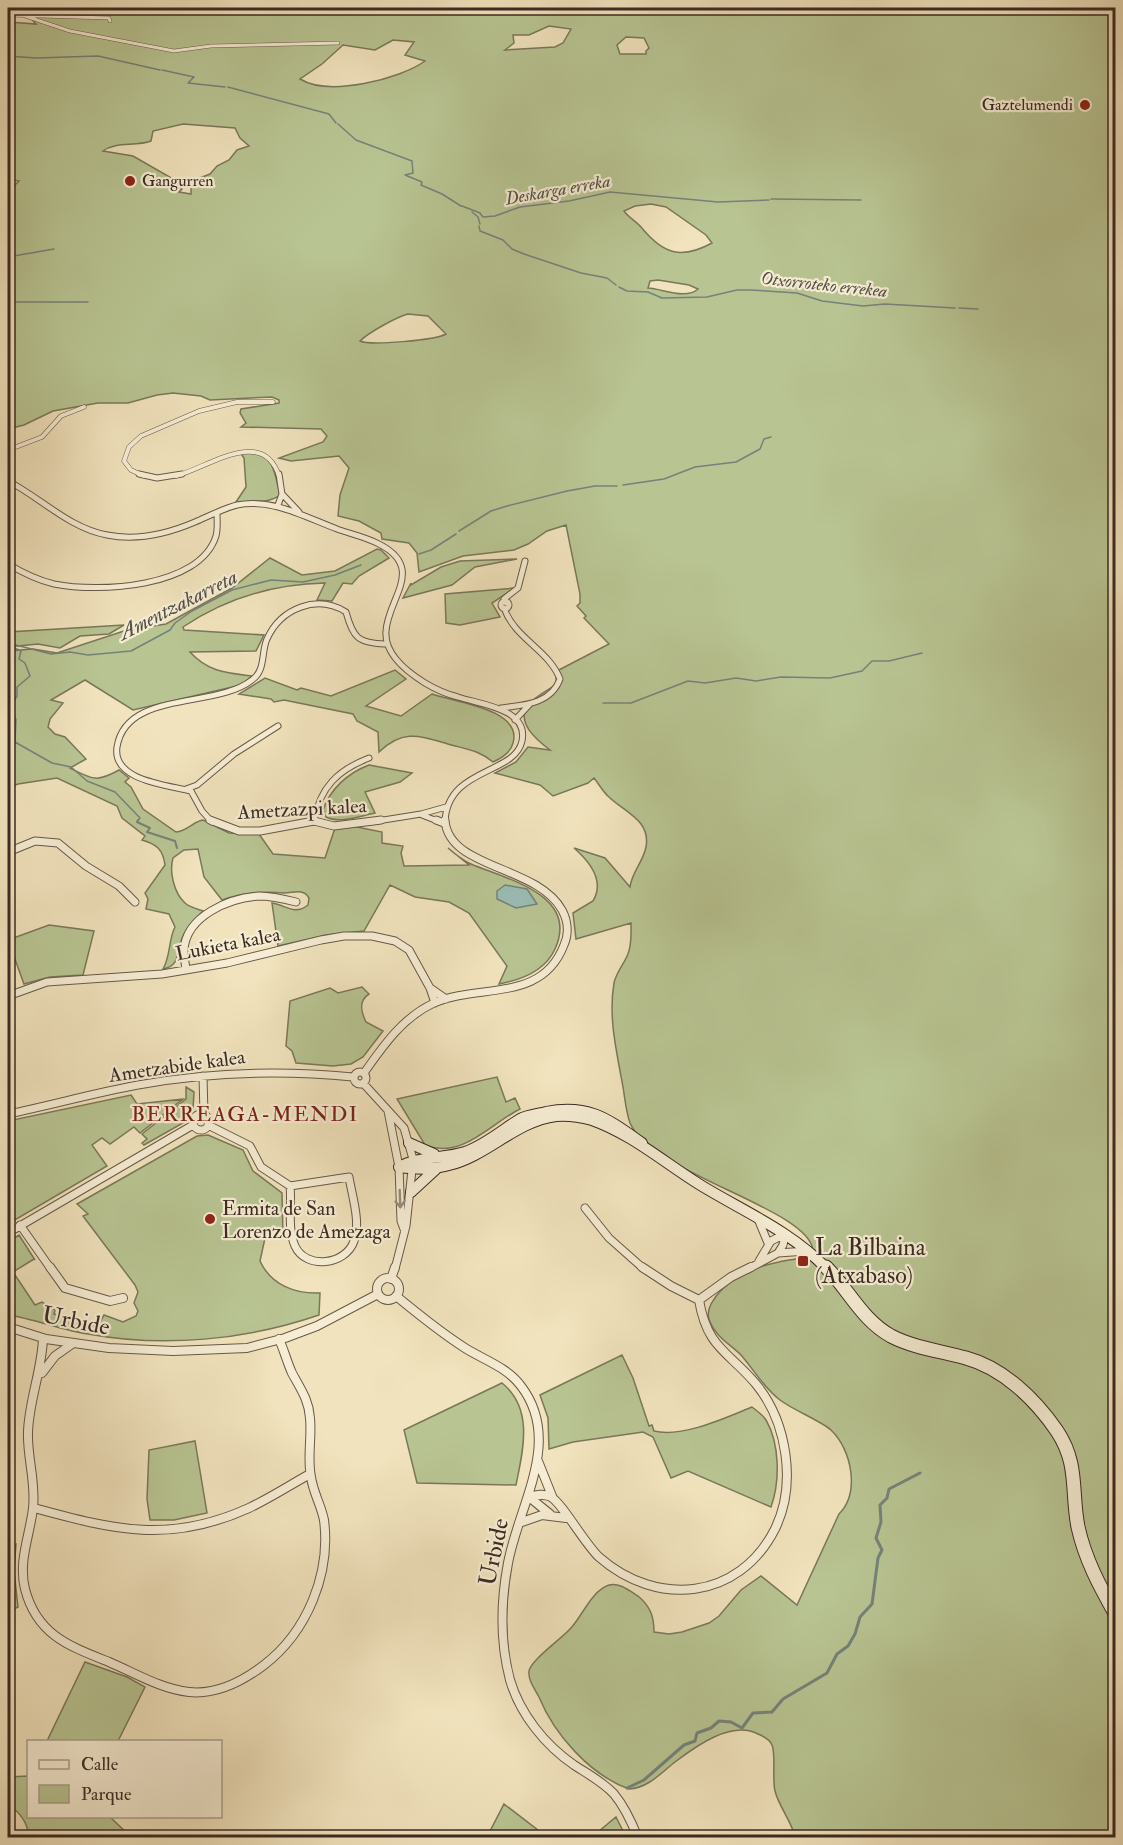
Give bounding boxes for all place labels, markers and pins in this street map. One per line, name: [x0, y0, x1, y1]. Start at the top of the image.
place label: Gaztelumendi: [982, 95, 1073, 115]
marker: Gaztelumendi: [1078, 98, 1092, 112]
place label: Gangurren: [142, 171, 213, 191]
marker: Gangurren: [123, 174, 137, 188]
place label: Ermita de San Lorenzo de Amezaga: [222, 1196, 391, 1244]
marker: Ermita de San Lorenzo de Amezaga: [203, 1212, 217, 1226]
place label: La Bilbaina (Atxabaso): [815, 1232, 927, 1291]
marker: La Bilbaina (Atxabaso): [796, 1254, 810, 1268]

